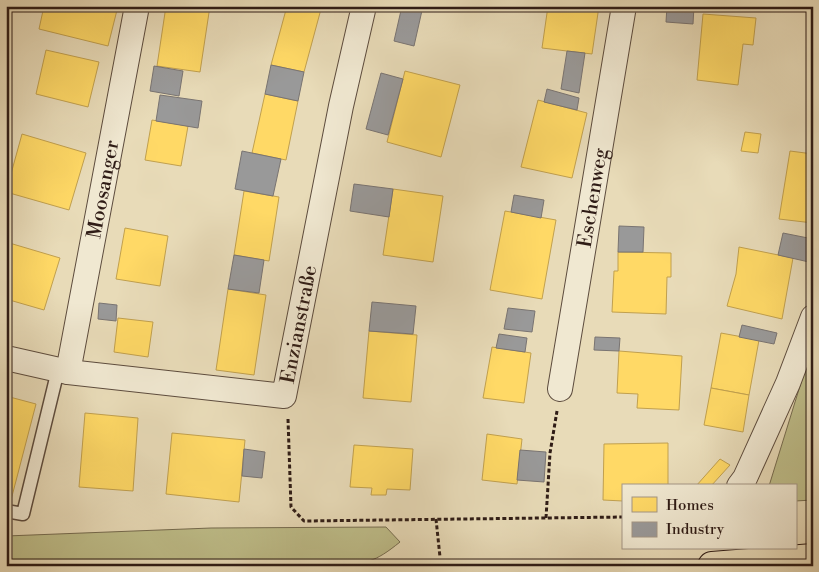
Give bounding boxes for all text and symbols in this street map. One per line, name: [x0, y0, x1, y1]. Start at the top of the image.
street label: Moosanger: [82, 138, 126, 241]
street label: Eschenweg: [573, 146, 614, 250]
street label: Enzianstraße: [276, 263, 323, 386]
legend: [622, 484, 796, 550]
text: Homes: [666, 496, 714, 515]
text: Industry: [666, 520, 725, 539]

